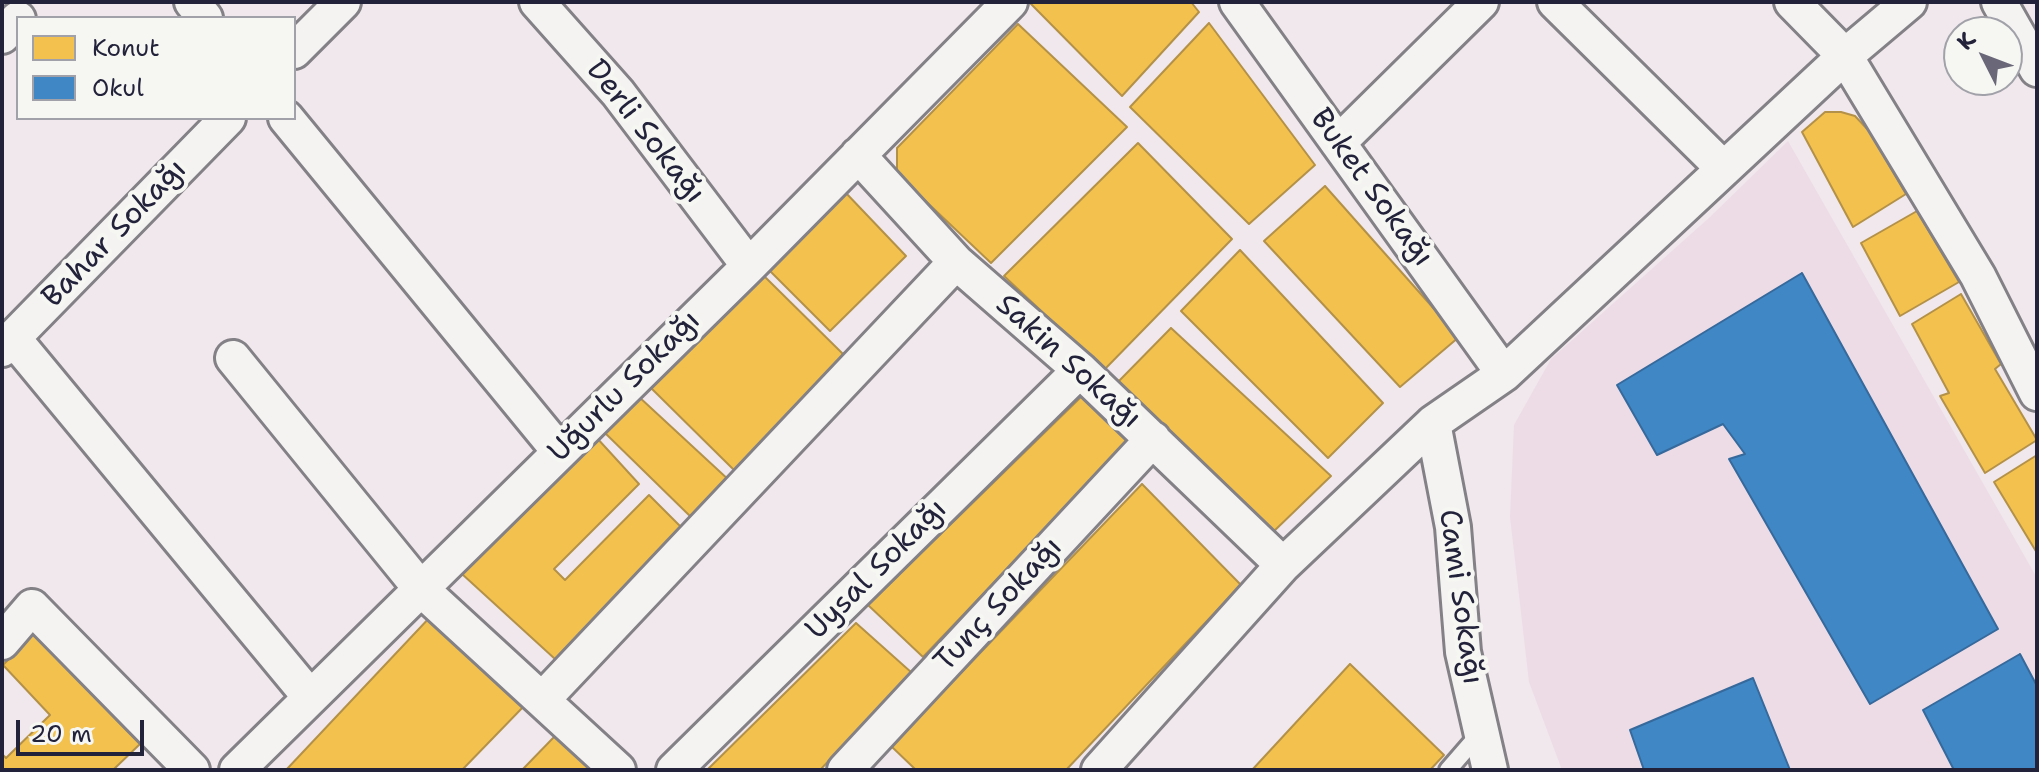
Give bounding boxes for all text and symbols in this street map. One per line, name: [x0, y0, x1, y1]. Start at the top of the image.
legend: [16, 16, 296, 120]
north arrow: [1943, 16, 2023, 96]
text: K: [1950, 26, 1982, 56]
text: Konut: [92, 32, 160, 64]
street label: Derli Sokağı: [578, 53, 712, 211]
text: Okul: [92, 72, 144, 104]
street label: Buket Sokağı: [1302, 102, 1440, 274]
street label: Bahar Sokağı: [35, 152, 195, 316]
street label: Sakin Sokağı: [988, 287, 1148, 437]
street label: Uğurlu Sokağı: [542, 304, 708, 470]
street label: Uysal Sokağı: [799, 492, 955, 648]
street label: Cami Sokağı: [1430, 507, 1490, 687]
street label: Tunç Sokağı: [927, 530, 1071, 680]
scale bar: [20, 704, 148, 754]
text: 20 m: [30, 718, 92, 750]

